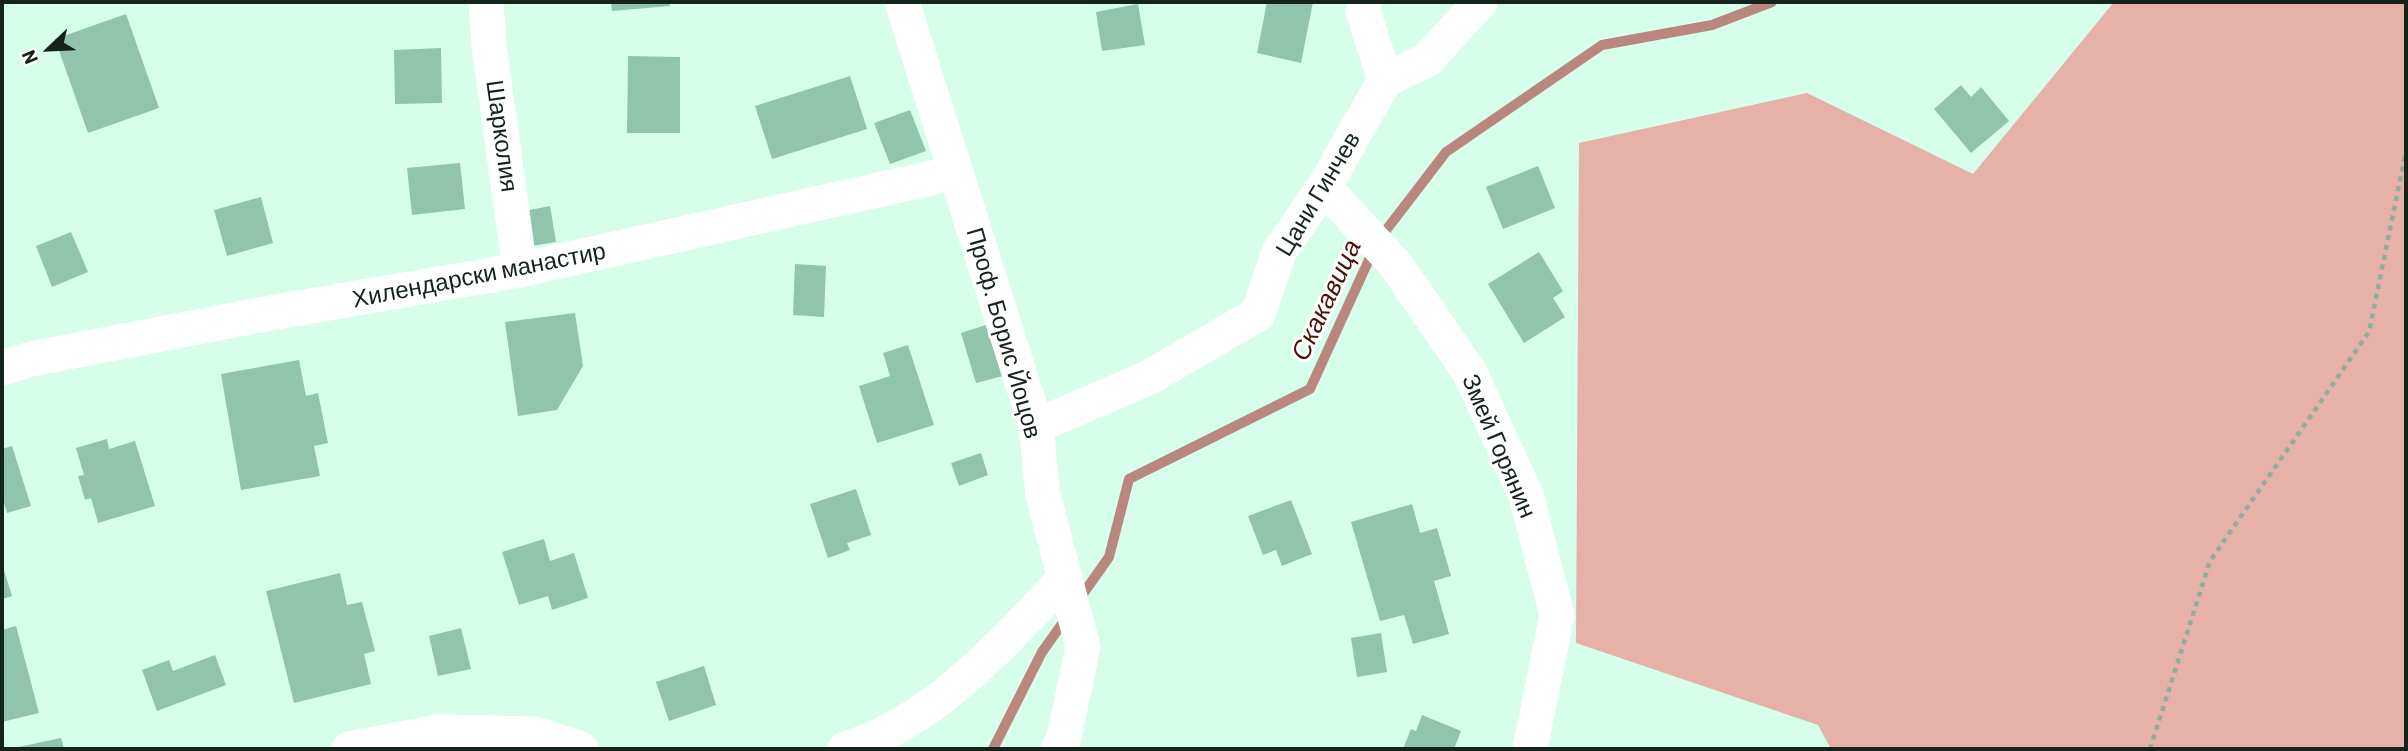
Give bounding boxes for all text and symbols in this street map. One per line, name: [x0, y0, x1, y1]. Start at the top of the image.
north arrow: [14, 14, 84, 84]
text: N: [16, 47, 42, 68]
street label: Шарколия: [480, 78, 524, 194]
street label: Цани Гинчев: [1270, 127, 1366, 261]
street label: Проф. Борис Йоцов: [960, 224, 1048, 442]
water label: Скакавица: [1284, 235, 1368, 365]
street label: Хилендарски манастир: [350, 236, 608, 314]
street label: Змей Горянин: [1456, 370, 1542, 522]

